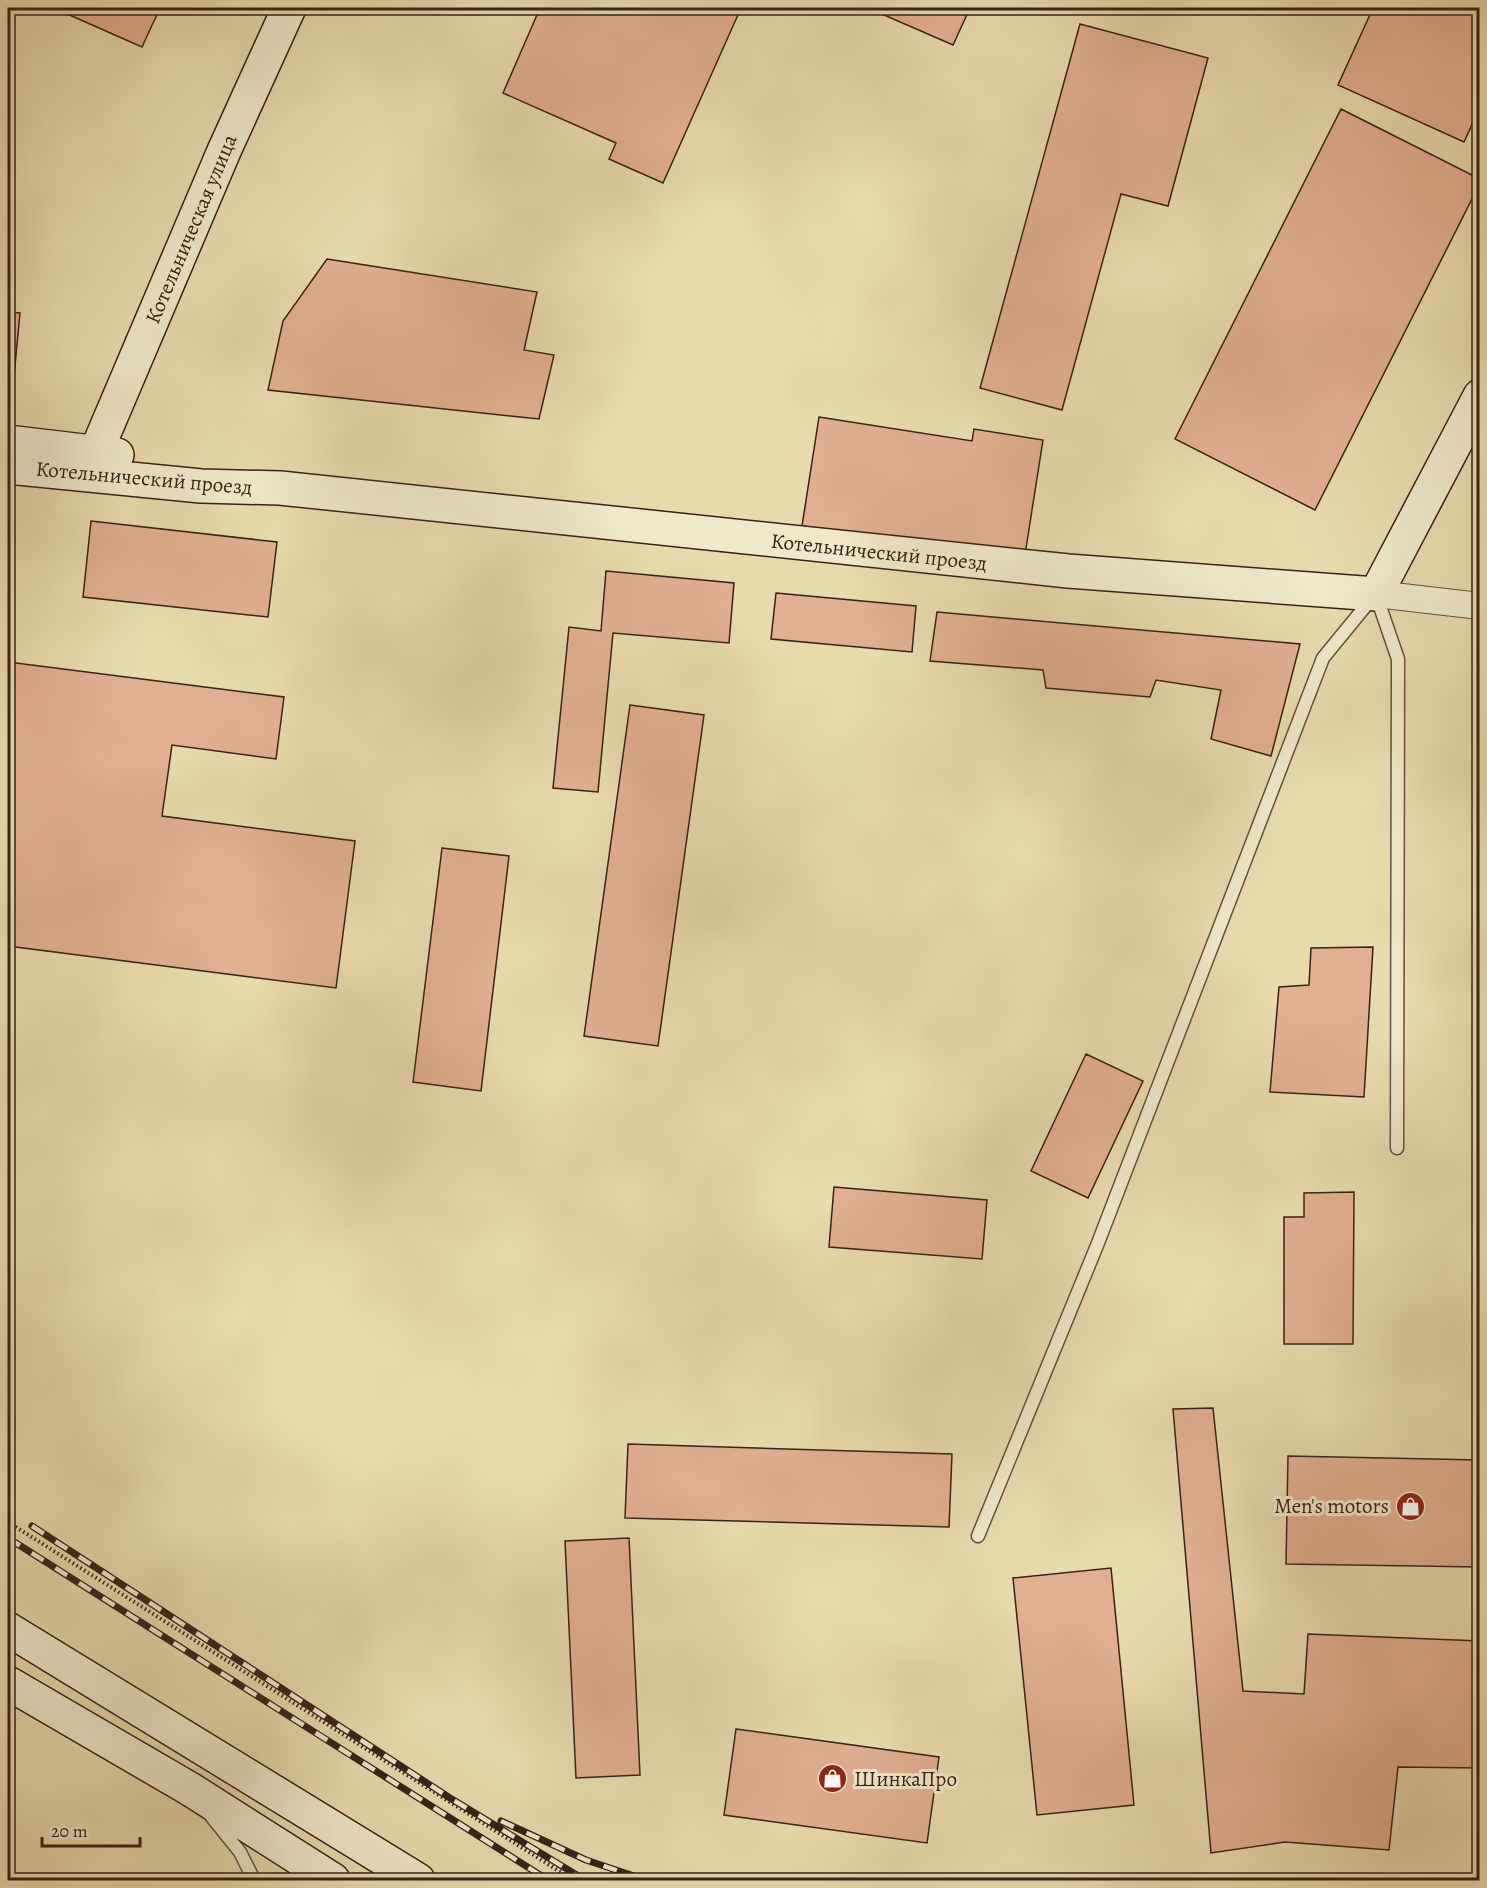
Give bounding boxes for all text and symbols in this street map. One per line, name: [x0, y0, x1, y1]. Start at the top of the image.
street label: Котельническая улица: [138, 130, 244, 328]
street label: Котельнический проезд: [35, 455, 253, 501]
street label: Котельнический проезд: [769, 527, 989, 577]
shop icon: Men's motors: [1394, 1490, 1426, 1522]
place label: Men's motors: [1274, 1492, 1389, 1520]
shop icon: ШинкаПро: [817, 1763, 849, 1795]
place label: ШинкаПро: [854, 1765, 957, 1793]
scale bar: [42, 1810, 140, 1848]
text: 20 m: [51, 1819, 88, 1843]

